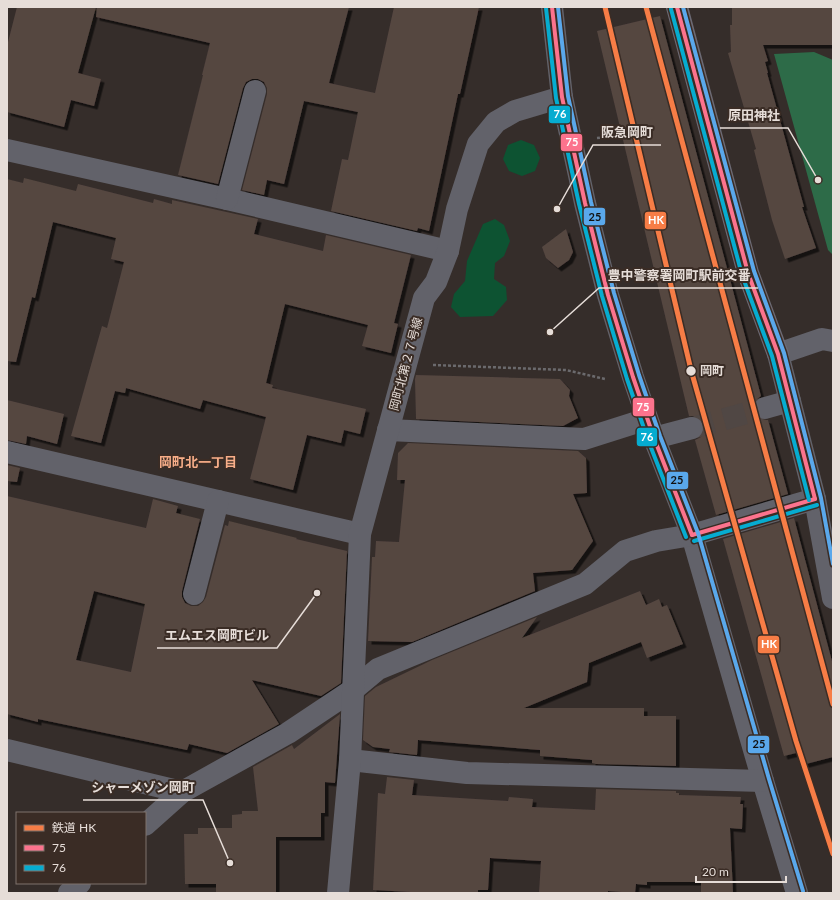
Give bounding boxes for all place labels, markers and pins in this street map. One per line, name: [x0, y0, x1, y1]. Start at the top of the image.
callout: 原田神社: [720, 103, 788, 128]
callout: 阪急岡町: [593, 120, 661, 145]
callout: 豊中警察署岡町駅前交番: [599, 263, 758, 288]
place label: 岡町: [700, 363, 724, 378]
marker: 岡町: [684, 364, 698, 378]
callout: エムエス岡町ビル: [157, 623, 277, 648]
callout: シャーメゾン岡町: [83, 775, 203, 800]

